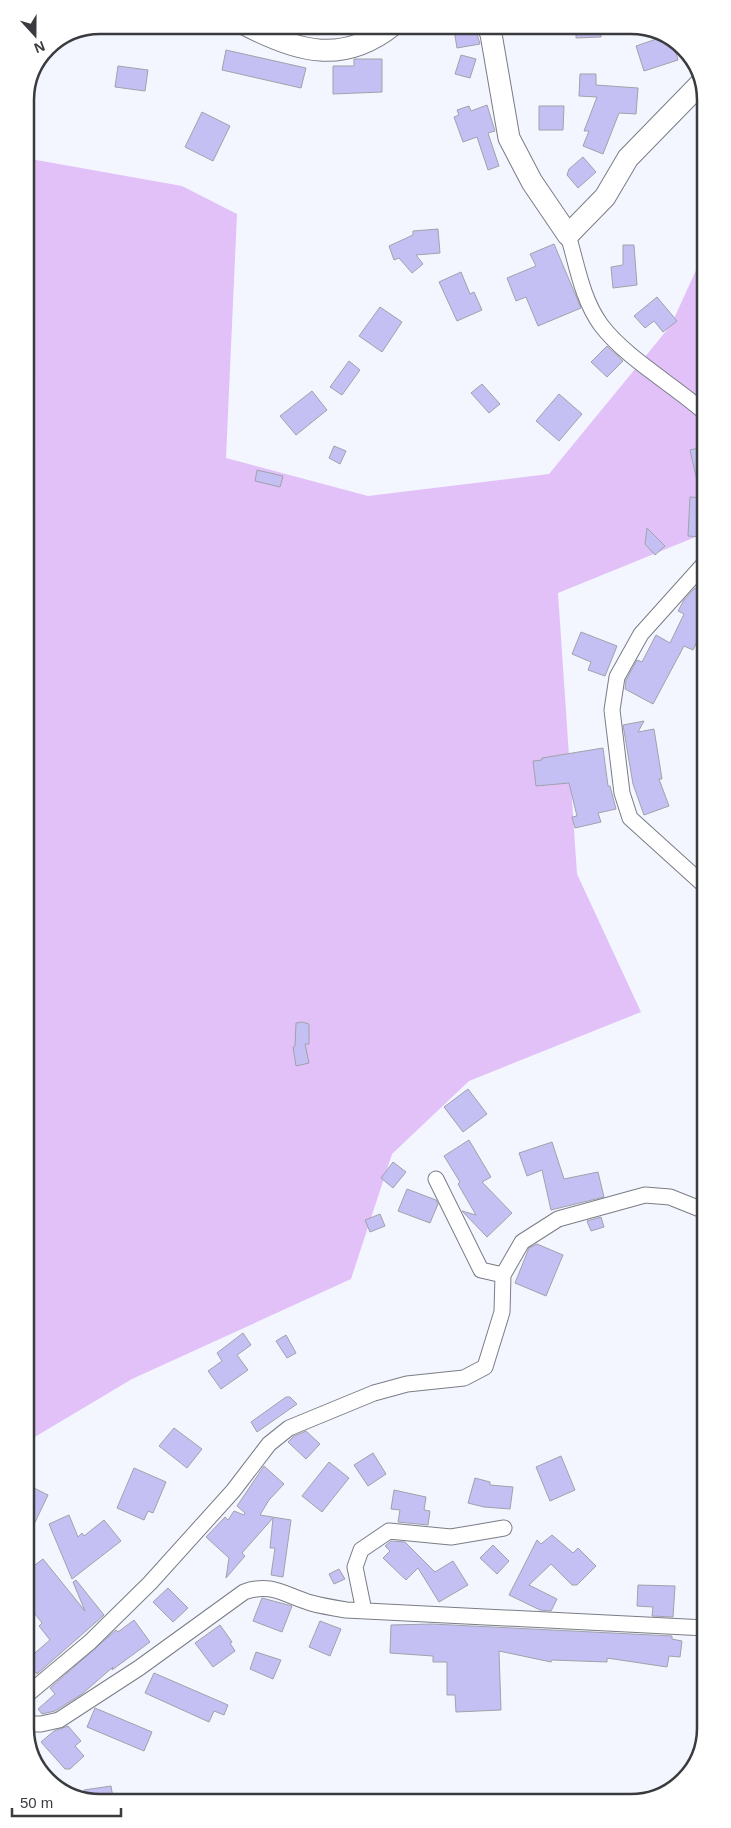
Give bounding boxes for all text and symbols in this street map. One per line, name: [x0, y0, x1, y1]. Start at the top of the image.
north arrow: [10, 10, 60, 60]
text: N: [32, 38, 47, 56]
scale bar: [12, 1786, 121, 1818]
text: 50 m: [20, 1794, 53, 1811]

